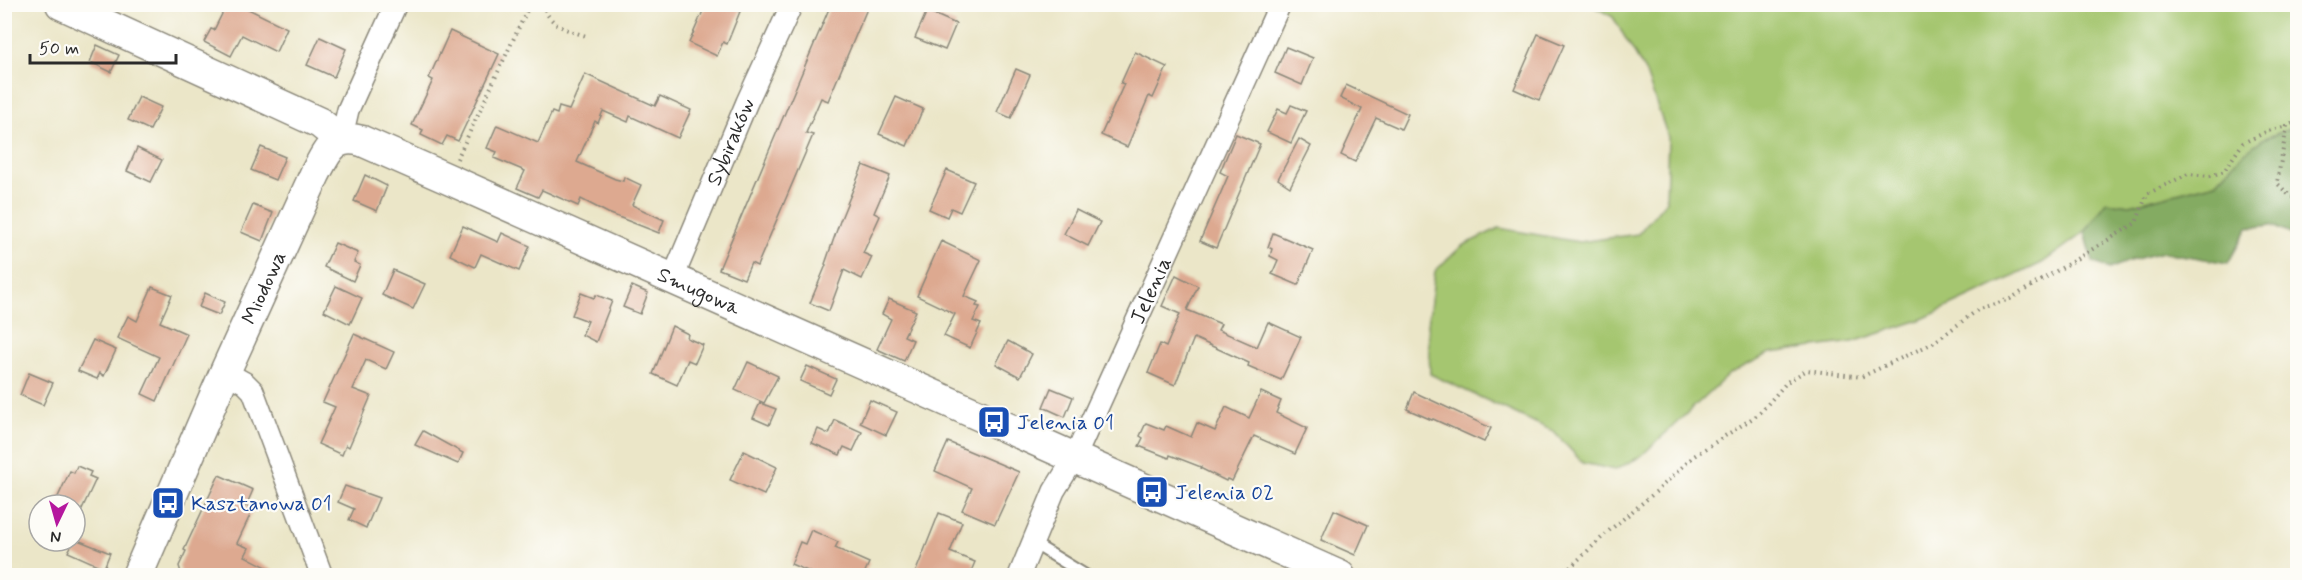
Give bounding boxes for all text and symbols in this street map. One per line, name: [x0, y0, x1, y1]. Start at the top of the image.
scale bar: [30, 27, 176, 65]
text: 50 m: [39, 37, 79, 61]
street label: Sybiraków: [700, 94, 762, 190]
street label: Miodowa: [235, 247, 293, 329]
street label: Jelenia: [1124, 253, 1179, 329]
street label: Smugowa: [653, 261, 745, 322]
bus stop icon: Jelenia 01: [976, 404, 1012, 440]
place label: Jelenia 01: [1017, 409, 1114, 437]
bus stop icon: Jelenia 02: [1134, 474, 1170, 510]
place label: Jelenia 02: [1175, 479, 1274, 507]
bus stop icon: Kasztanowa 01: [150, 485, 186, 521]
place label: Kasztanowa 01: [191, 490, 332, 518]
north arrow: [27, 493, 87, 553]
text: N: [50, 526, 62, 547]

